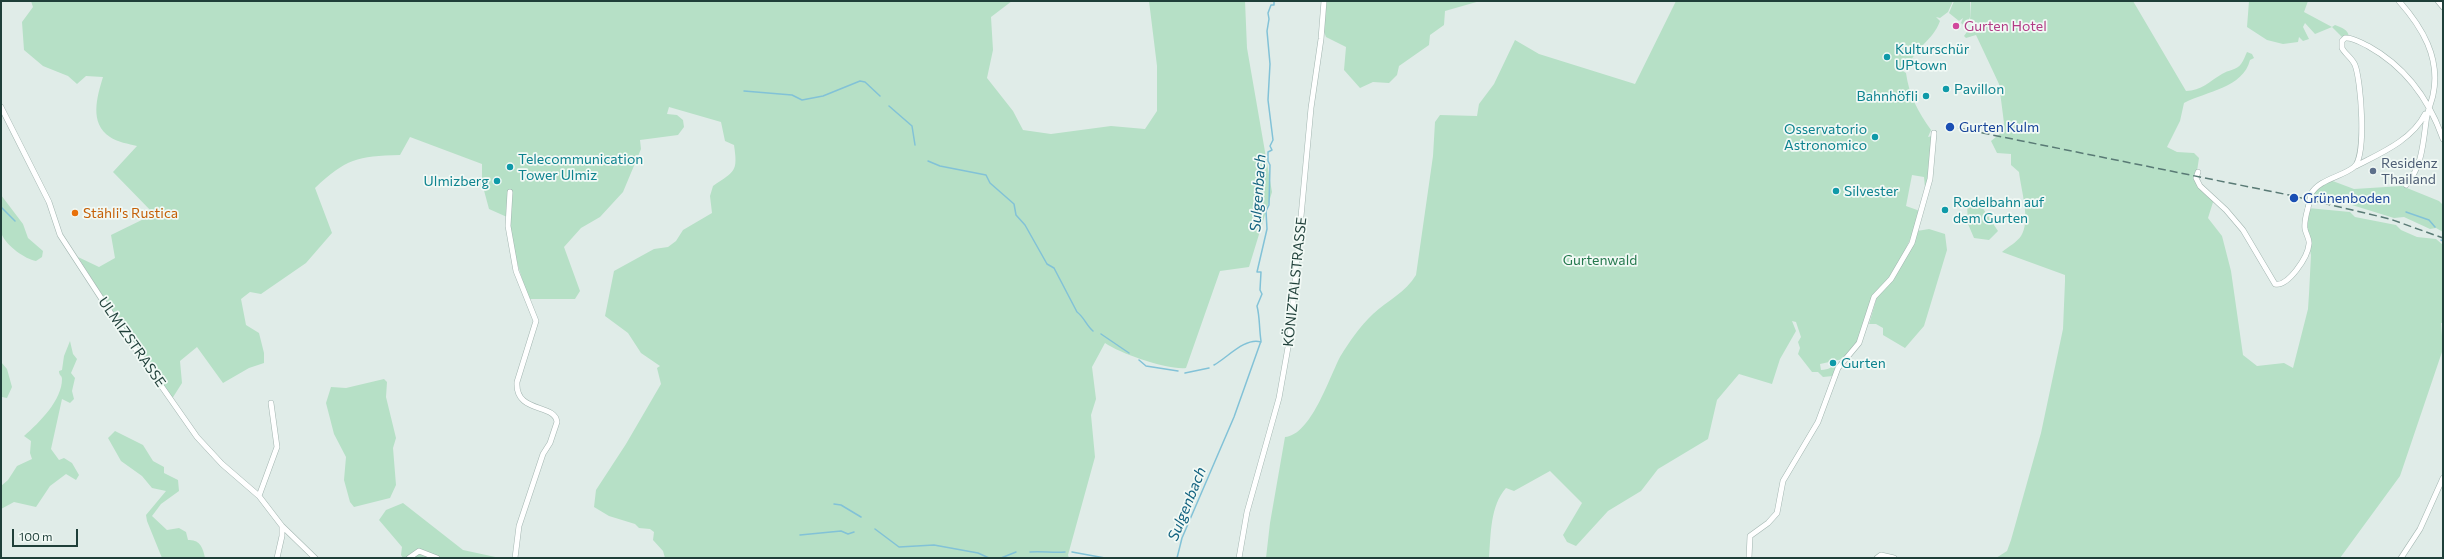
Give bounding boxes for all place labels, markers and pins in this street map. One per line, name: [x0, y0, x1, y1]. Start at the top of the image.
place label: Gurten Hotel: [1964, 18, 2047, 34]
marker: Gurten Hotel: [1951, 21, 1961, 31]
place label: Kulturschür UPtown: [1895, 41, 1969, 74]
marker: Kulturschür UPtown: [1882, 52, 1892, 62]
place label: Pavillon: [1954, 81, 2004, 97]
marker: Pavillon: [1941, 84, 1951, 94]
place label: Bahnhöfli: [1857, 88, 1918, 104]
marker: Bahnhöfli: [1921, 91, 1931, 101]
place label: Gurten Kulm: [1959, 119, 2039, 135]
place label: Osservatorio Astronomico: [1784, 121, 1867, 154]
marker: Gurten Kulm: [1944, 121, 1956, 133]
marker: Osservatorio Astronomico: [1870, 132, 1880, 142]
place label: Telecommunication Tower Ulmiz: [518, 151, 643, 184]
place label: Residenz Thailand: [2381, 155, 2438, 188]
marker: Telecommunication Tower Ulmiz: [505, 162, 515, 172]
marker: Residenz Thailand: [2368, 166, 2378, 176]
place label: Ulmizberg: [424, 173, 489, 189]
marker: Ulmizberg: [492, 176, 502, 186]
place label: Silvester: [1844, 183, 1899, 199]
marker: Silvester: [1831, 186, 1841, 196]
place label: Grünenboden: [2303, 190, 2390, 206]
marker: Grünenboden: [2288, 192, 2300, 204]
place label: Rodelbahn auf dem Gurten: [1953, 194, 2044, 226]
place label: Stähli's Rustica: [83, 205, 178, 221]
marker: Rodelbahn auf dem Gurten: [1940, 205, 1950, 215]
marker: Stähli's Rustica: [70, 208, 80, 218]
place label: Gurten: [1841, 355, 1886, 371]
marker: Gurten: [1828, 358, 1838, 368]

